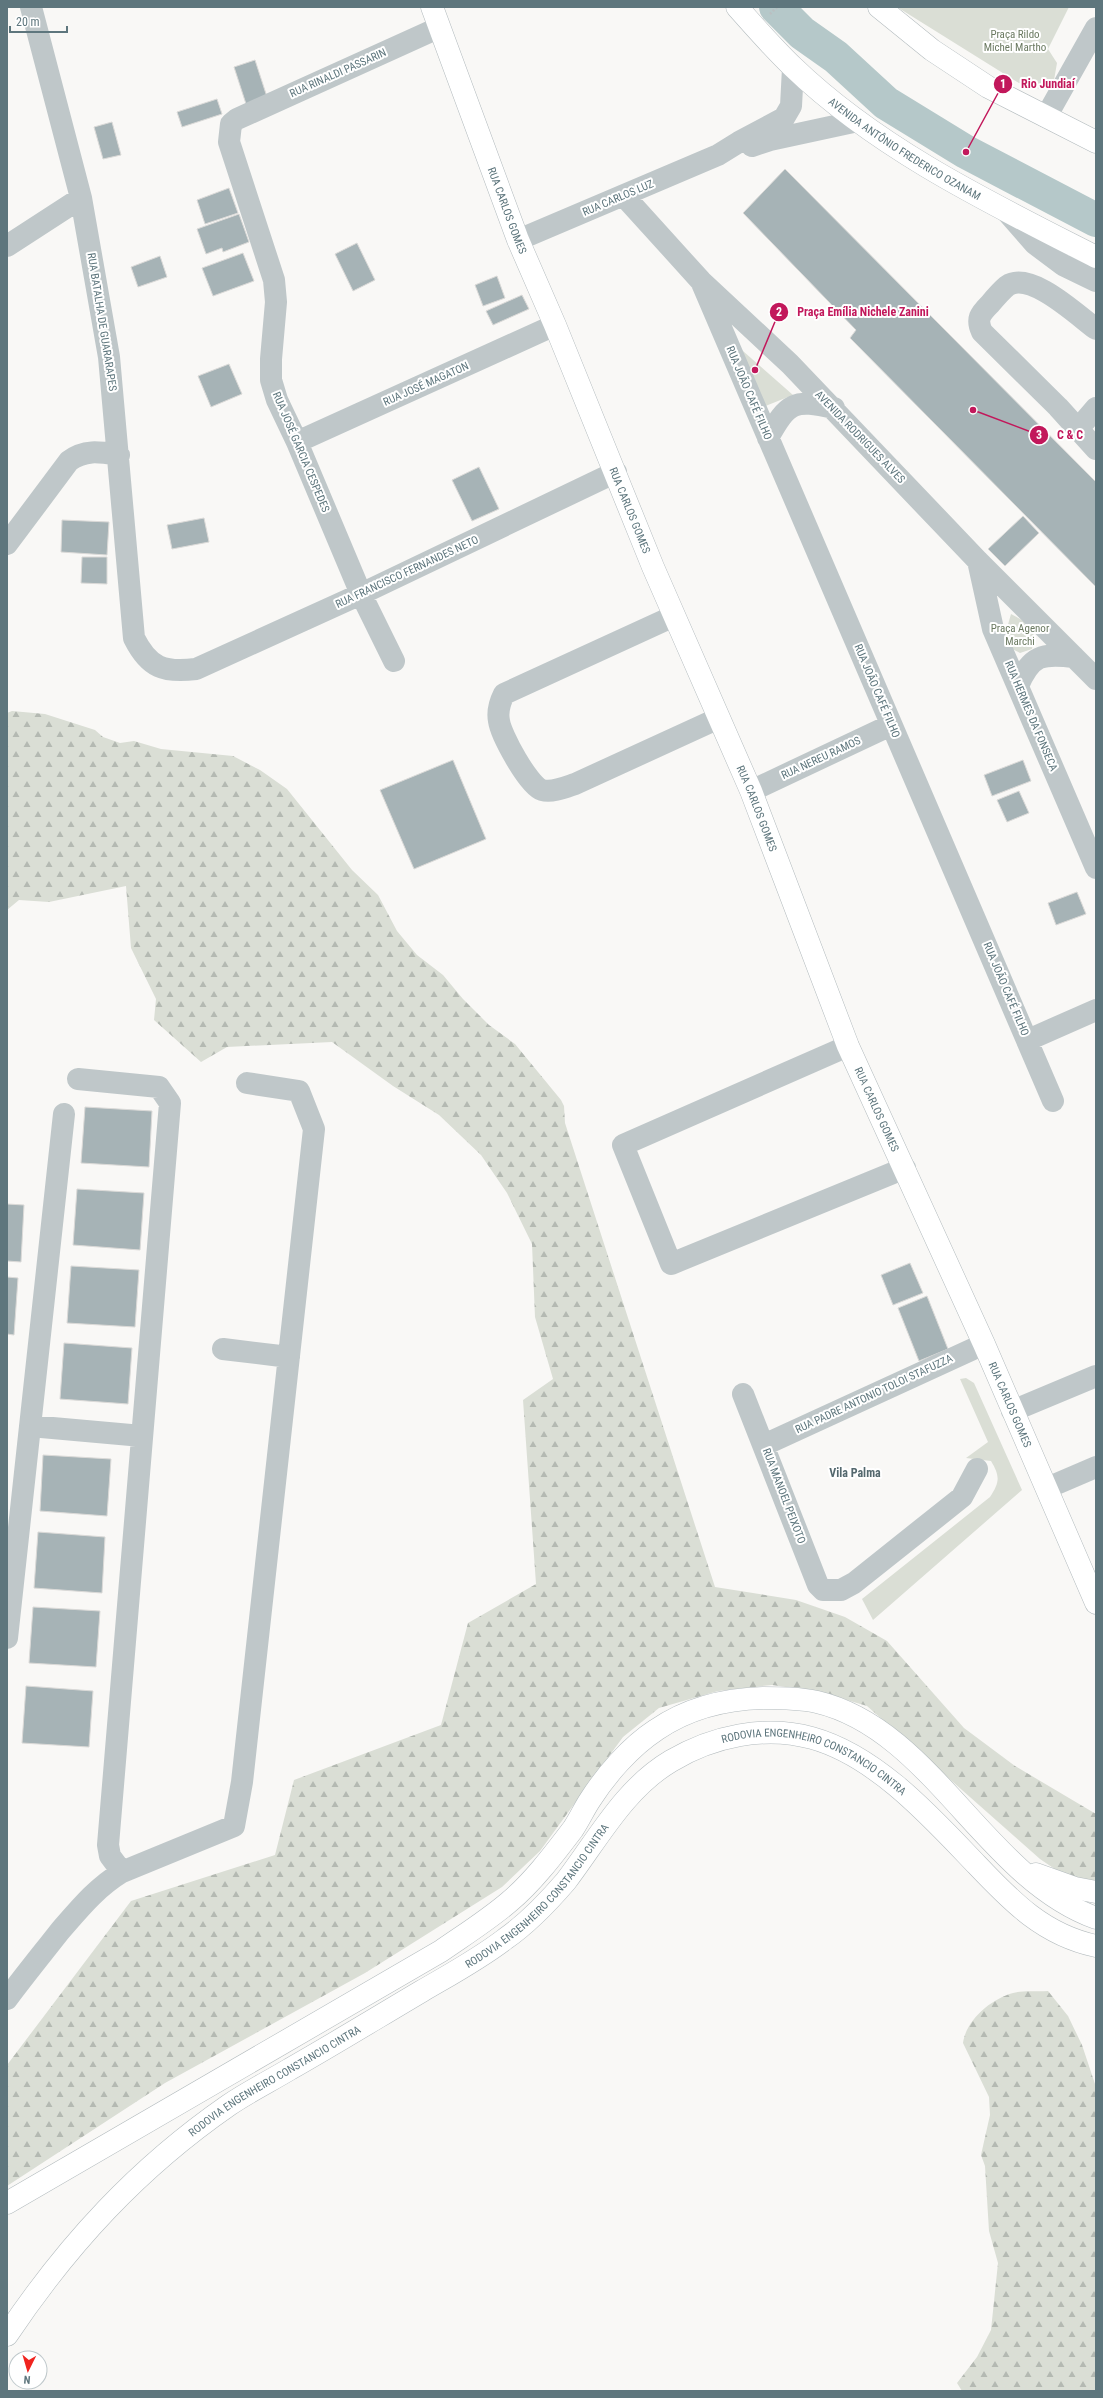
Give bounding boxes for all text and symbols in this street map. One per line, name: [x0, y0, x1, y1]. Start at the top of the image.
scale bar: [10, 8, 67, 34]
text: 20 m: [16, 15, 40, 29]
park label: Praça Rildo Michel Martho: [984, 28, 1047, 54]
street label: RUA RINALDI PASSARIN: [288, 46, 388, 100]
callout: Rio Jundiaí: [993, 72, 1083, 96]
text: 1: [1000, 77, 1006, 91]
text: Rio Jundiaí: [1021, 77, 1076, 91]
street label: AVENIDA ANTÔNIO FREDERICO OZANAM: [826, 95, 983, 203]
street label: RUA CARLOS GOMES: [485, 165, 530, 256]
street label: RUA CARLOS LUZ: [581, 177, 656, 219]
street label: RUA BATALHA DE GUARARAPES: [85, 252, 119, 392]
callout: Praça Emília Nichele Zanini: [769, 300, 937, 324]
text: 2: [776, 305, 782, 319]
text: Praça Emília Nichele Zanini: [797, 305, 929, 319]
street label: RUA JOÃO CAFÉ FILHO: [723, 344, 775, 442]
street label: RUA JOSÉ MAGATON: [381, 359, 471, 409]
street label: AVENIDA RODRIGUES ALVES: [812, 388, 908, 486]
street label: RUA JOSÉ GARCIA CESPEDES: [270, 390, 332, 514]
callout: C & C: [1029, 423, 1091, 447]
text: 3: [1036, 428, 1042, 442]
text: C & C: [1057, 428, 1083, 442]
street label: RUA CARLOS GOMES: [607, 465, 653, 555]
street label: RUA FRANCISCO FERNANDES NETO: [333, 533, 481, 611]
park label: Praça Agenor Marchi: [991, 622, 1050, 648]
street label: RUA JOÃO CAFÉ FILHO: [851, 642, 903, 740]
street label: RUA HERMES DA FONSECA: [1002, 659, 1060, 774]
street label: RUA NEREU RAMOS: [779, 734, 863, 782]
street label: RUA CARLOS GOMES: [734, 763, 780, 854]
street label: RUA JOÃO CAFÉ FILHO: [980, 940, 1032, 1038]
street label: RUA CARLOS GOMES: [852, 1065, 902, 1154]
street label: RUA PADRE ANTONIO TOLOI STAFUZZA: [793, 1352, 955, 1436]
street label: RUA CARLOS GOMES: [986, 1360, 1034, 1449]
street label: RUA MANOEL PEIXOTO: [760, 1446, 808, 1546]
district label: Vila Palma: [829, 1466, 881, 1480]
street label: RODOVIA ENGENHEIRO CONSTANCIO CINTRA: [720, 1726, 909, 1798]
street label: RODOVIA ENGENHEIRO CONSTANCIO CINTRA: [463, 1821, 612, 1971]
street label: RODOVIA ENGENHEIRO CONSTANCIO CINTRA: [186, 2022, 363, 2139]
north arrow: [8, 2350, 48, 2390]
text: N: [23, 2373, 31, 2386]

